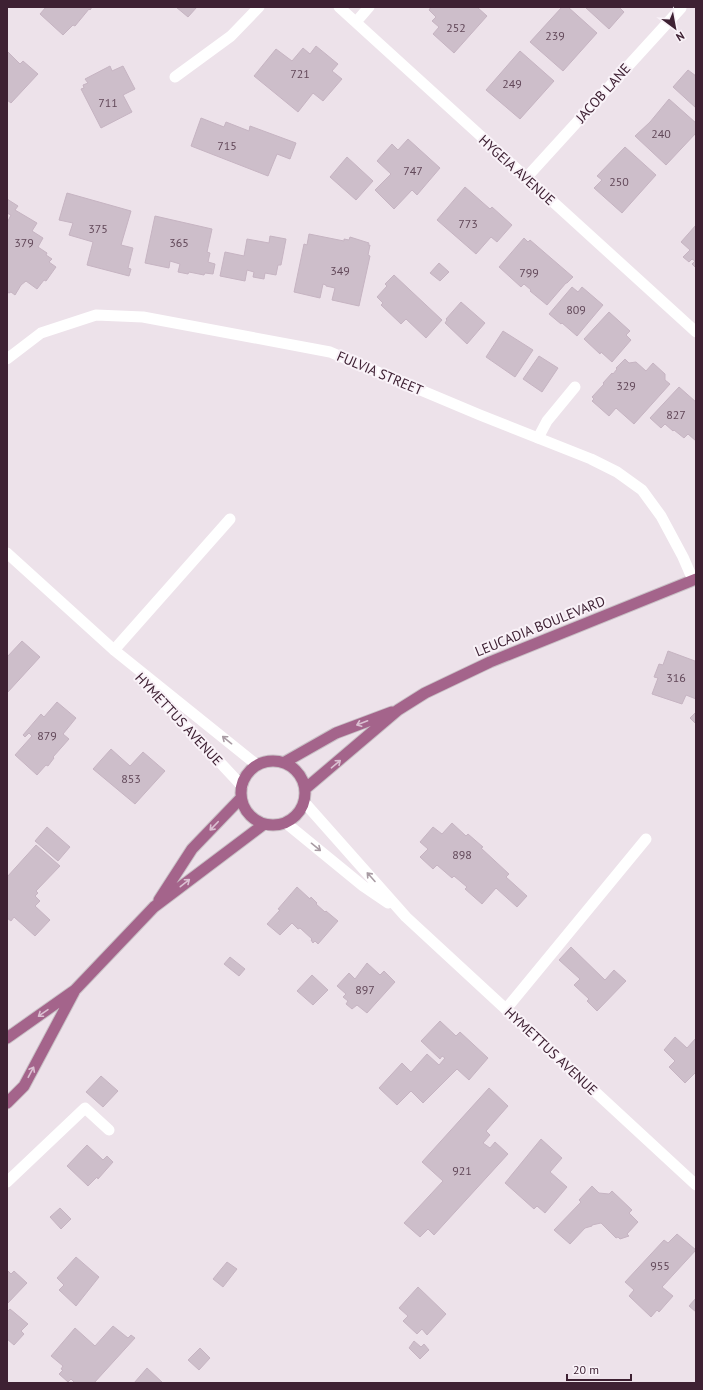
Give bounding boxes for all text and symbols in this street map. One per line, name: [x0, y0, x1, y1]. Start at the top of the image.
north arrow: [655, 8, 695, 48]
house number: 252: [446, 20, 466, 35]
house number: 239: [545, 28, 565, 43]
text: N: [674, 29, 687, 44]
street label: JACOB LANE: [571, 60, 634, 127]
house number: 721: [290, 66, 310, 81]
house number: 249: [502, 76, 522, 91]
house number: 711: [98, 95, 118, 110]
house number: 240: [651, 126, 671, 141]
street label: HYGEIA AVENUE: [475, 131, 559, 209]
house number: 715: [217, 138, 237, 153]
house number: 747: [403, 163, 423, 178]
house number: 250: [609, 174, 629, 189]
house number: 773: [458, 216, 478, 231]
house number: 375: [88, 221, 108, 236]
house number: 379: [14, 235, 34, 250]
house number: 365: [169, 235, 189, 250]
house number: 349: [330, 263, 350, 278]
house number: 799: [519, 265, 539, 280]
house number: 809: [566, 302, 586, 317]
street label: FULVIA STREET: [334, 347, 426, 399]
house number: 329: [616, 378, 636, 393]
house number: 827: [666, 407, 686, 422]
street label: LEUCADIA BOULEVARD: [472, 592, 608, 660]
street label: HYMETTUS AVENUE: [131, 669, 227, 769]
house number: 316: [666, 670, 686, 685]
one-way arrow: [356, 720, 368, 728]
house number: 879: [37, 728, 57, 743]
one-way arrow: [221, 736, 232, 745]
one-way arrow: [330, 760, 341, 769]
house number: 853: [121, 771, 141, 786]
one-way arrow: [210, 821, 219, 831]
one-way arrow: [311, 843, 322, 852]
house number: 898: [452, 847, 472, 862]
one-way arrow: [366, 872, 375, 883]
one-way arrow: [179, 879, 190, 888]
house number: 897: [355, 982, 375, 997]
street label: HYMETTUS AVENUE: [501, 1003, 601, 1099]
one-way arrow: [38, 1009, 49, 1017]
one-way arrow: [28, 1066, 35, 1078]
house number: 921: [452, 1163, 472, 1178]
house number: 955: [650, 1258, 670, 1273]
scale bar: [567, 1356, 631, 1382]
text: 20 m: [573, 1362, 599, 1377]

